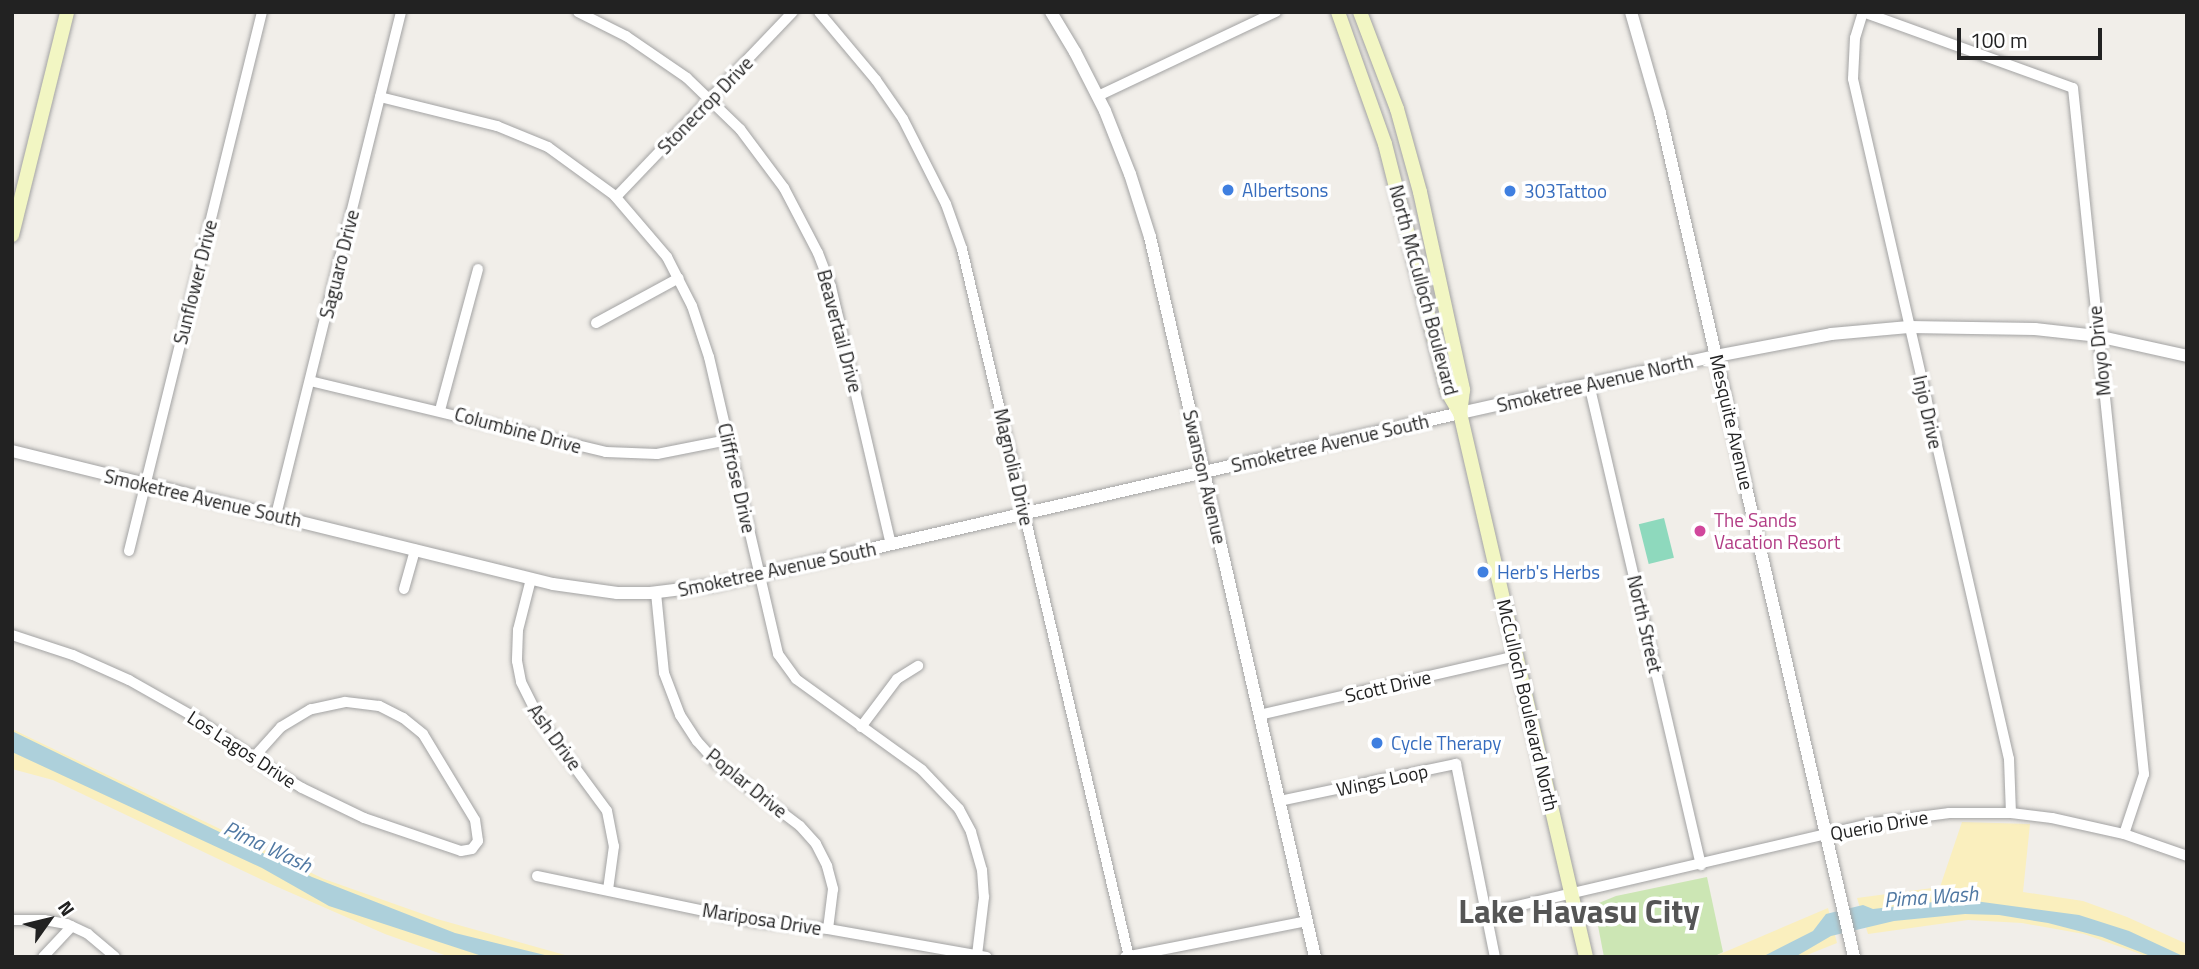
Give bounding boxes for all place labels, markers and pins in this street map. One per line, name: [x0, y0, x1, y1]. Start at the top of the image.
place label: Albertsons: [1242, 179, 1328, 201]
place label: 303Tattoo: [1524, 180, 1607, 202]
marker: Albertsons: [1220, 182, 1236, 198]
marker: 303Tattoo: [1502, 183, 1518, 199]
place label: The Sands Vacation Resort: [1714, 509, 1840, 553]
marker: The Sands Vacation Resort: [1692, 523, 1708, 539]
place label: Herb's Herbs: [1497, 561, 1600, 583]
marker: Herb's Herbs: [1475, 564, 1491, 580]
place label: Cycle Therapy: [1391, 732, 1501, 754]
marker: Cycle Therapy: [1369, 735, 1385, 751]

